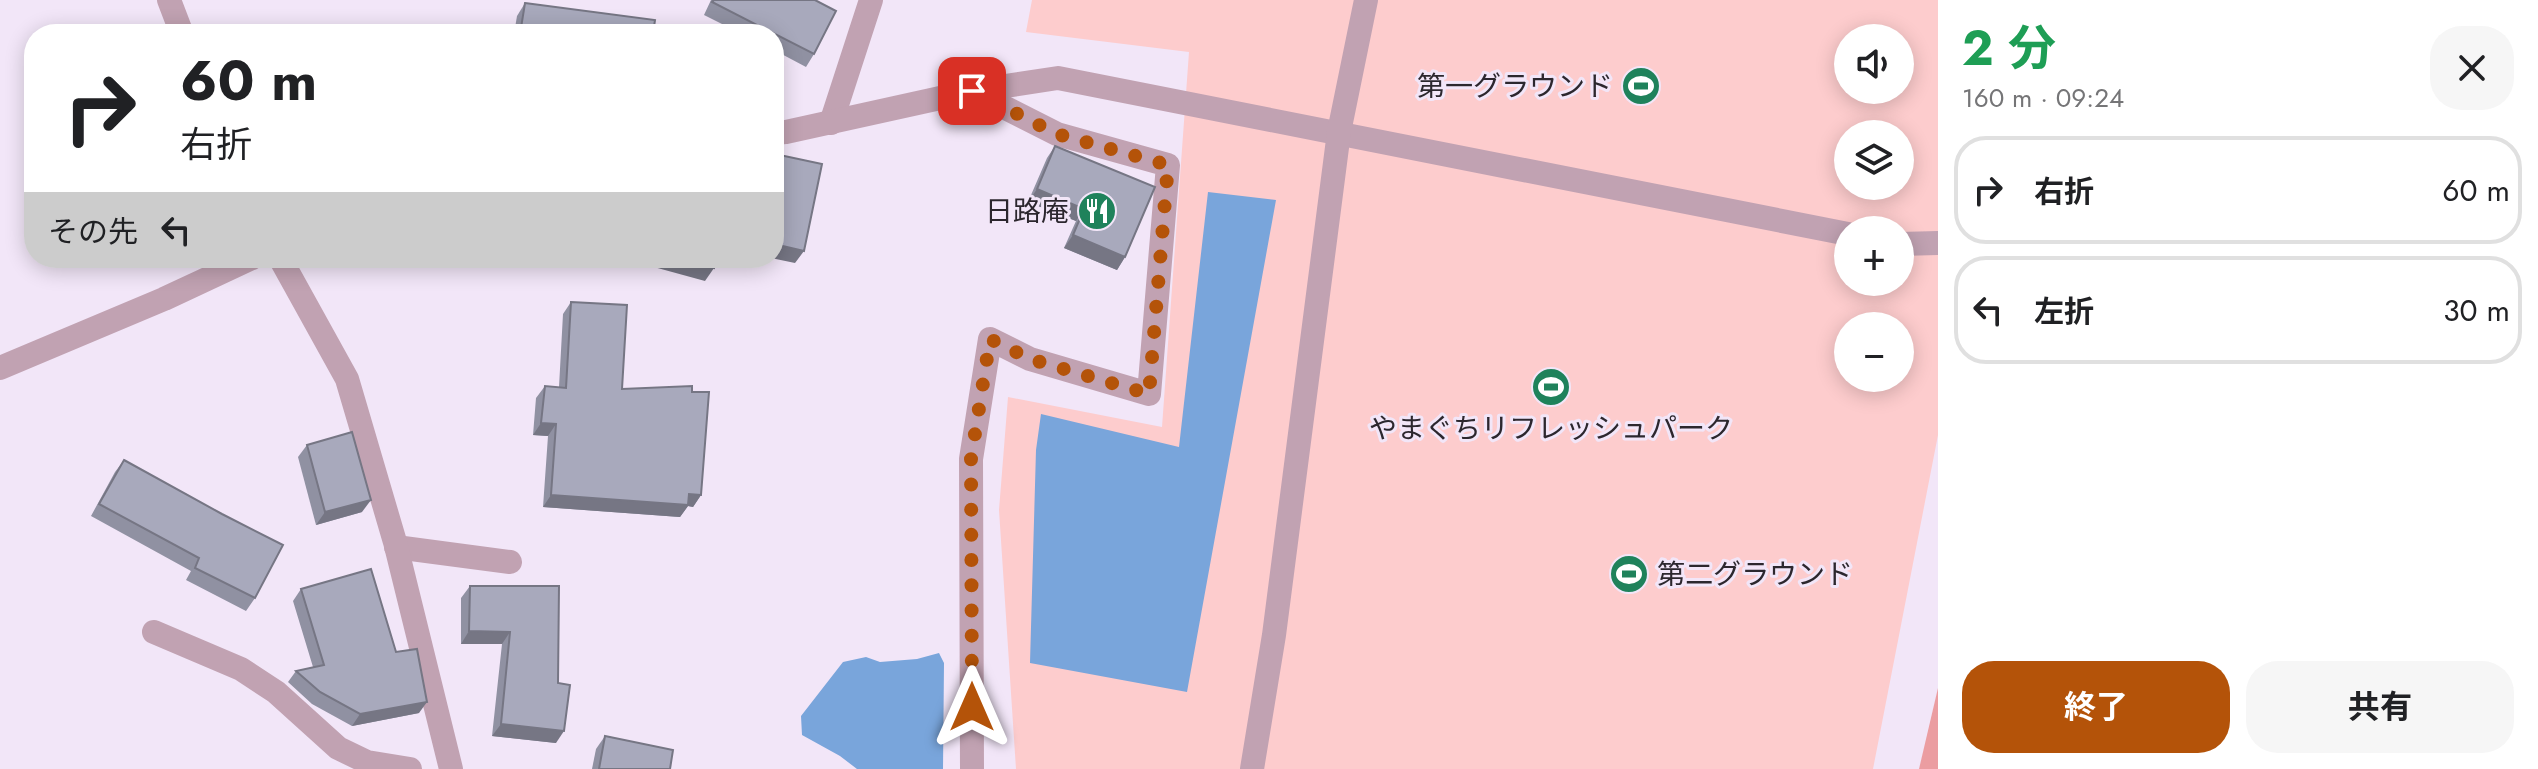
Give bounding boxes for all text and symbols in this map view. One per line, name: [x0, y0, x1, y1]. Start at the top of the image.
text: 2 分: [1962, 14, 2056, 83]
map controls: [1834, 24, 1914, 392]
button: sound: [1834, 24, 1914, 104]
button: close: [2430, 26, 2514, 110]
text: 60 m: [180, 40, 317, 121]
icon: right: [48, 56, 152, 160]
pin: [938, 57, 1006, 125]
sports icon: 第一グラウンド: [1620, 65, 1662, 107]
place label: 第一グラウンド: [1417, 66, 1613, 107]
icon: arrive: [950, 69, 994, 113]
text: 160 m · 09:24: [1962, 79, 2124, 117]
text: 右折: [180, 118, 252, 170]
button: layers: [1834, 120, 1914, 200]
icon: right: [1966, 168, 2010, 212]
text: 60 m: [2442, 169, 2510, 212]
text: 右折: [2034, 170, 2094, 213]
restaurant icon: 日路庵: [1076, 190, 1118, 232]
place label: 日路庵: [985, 191, 1069, 232]
icon: left: [154, 208, 198, 252]
text: その先: [48, 210, 138, 253]
button: +: [1834, 216, 1914, 296]
icon: left: [1966, 288, 2010, 332]
text: 30 m: [2443, 289, 2510, 332]
text: 左折: [2034, 290, 2094, 333]
button: −: [1834, 312, 1914, 392]
sports icon: やまぐちリフレッシュパーク: [1530, 366, 1572, 408]
place label: やまぐちリフレッシュパーク: [1369, 408, 1733, 449]
sports icon: 第二グラウンド: [1608, 553, 1650, 595]
place label: 第二グラウンド: [1657, 554, 1853, 595]
button: 終了: [1962, 661, 2230, 753]
button: 共有: [2246, 661, 2514, 753]
position arrow: [930, 665, 1014, 749]

